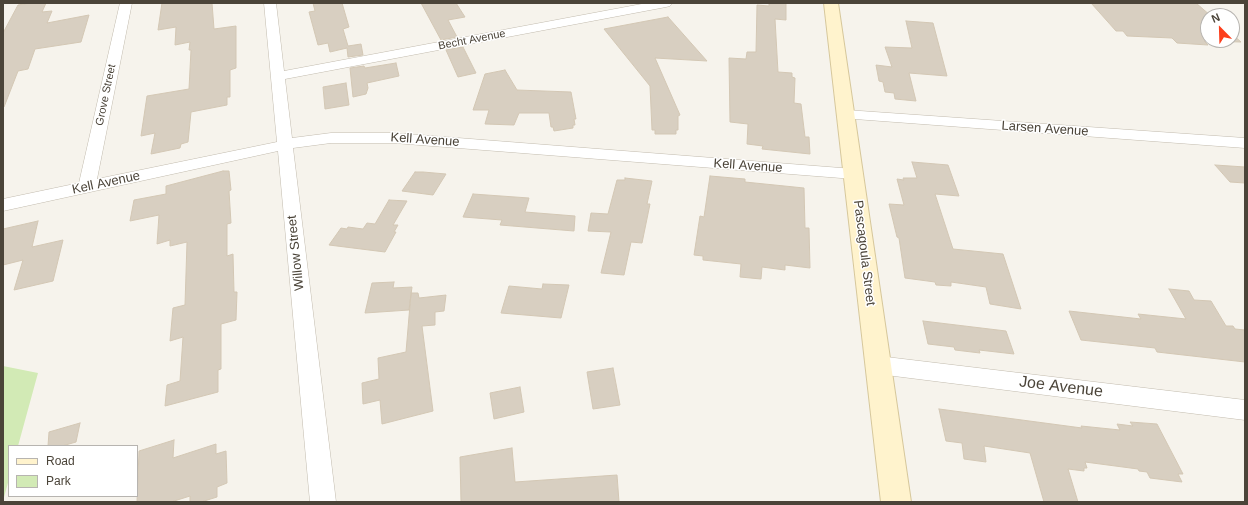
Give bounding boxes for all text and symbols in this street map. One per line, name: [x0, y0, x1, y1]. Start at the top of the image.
north arrow: [1200, 8, 1240, 48]
text: N: [1210, 11, 1222, 25]
street label: Becht Avenue: [437, 27, 507, 53]
street label: Grove Street: [93, 63, 119, 127]
street label: Larsen Avenue: [1001, 118, 1089, 140]
street label: Kell Avenue: [390, 130, 460, 150]
street label: Kell Avenue: [713, 156, 783, 176]
street label: Kell Avenue: [71, 168, 141, 198]
street label: Pascagoula Street: [850, 199, 878, 307]
street label: Willow Street: [284, 214, 308, 292]
street label: Joe Avenue: [1018, 372, 1104, 402]
legend: [8, 445, 138, 497]
text: Road: [46, 454, 75, 468]
text: Park: [46, 474, 71, 488]

